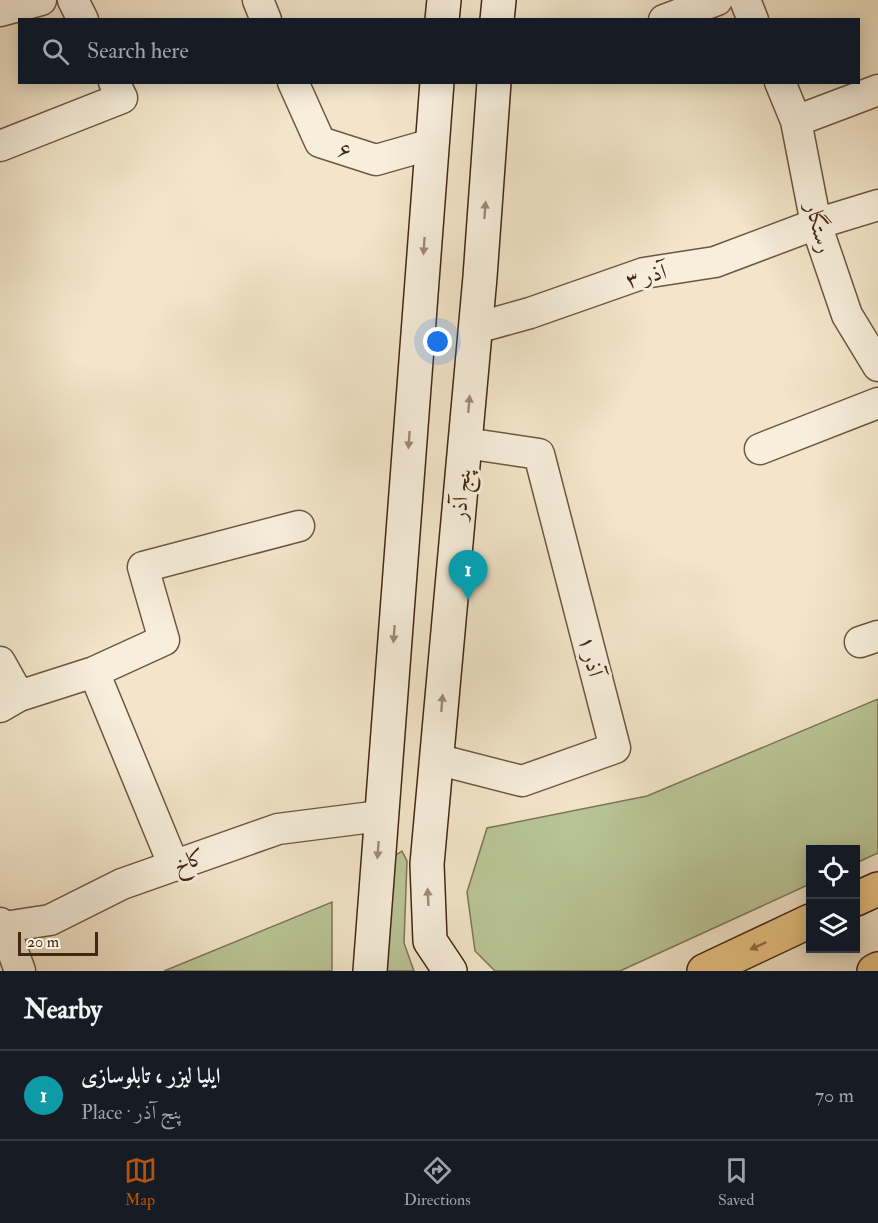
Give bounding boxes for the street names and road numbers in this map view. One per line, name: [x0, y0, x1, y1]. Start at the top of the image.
street label: ۶: [335, 135, 355, 165]
street label: رستگار: [798, 198, 839, 256]
street label: آذر ۳: [623, 257, 671, 295]
street label: پنج آذر: [445, 467, 482, 524]
street label: آذر ۱: [572, 633, 610, 681]
street label: کاخ: [170, 843, 210, 884]

